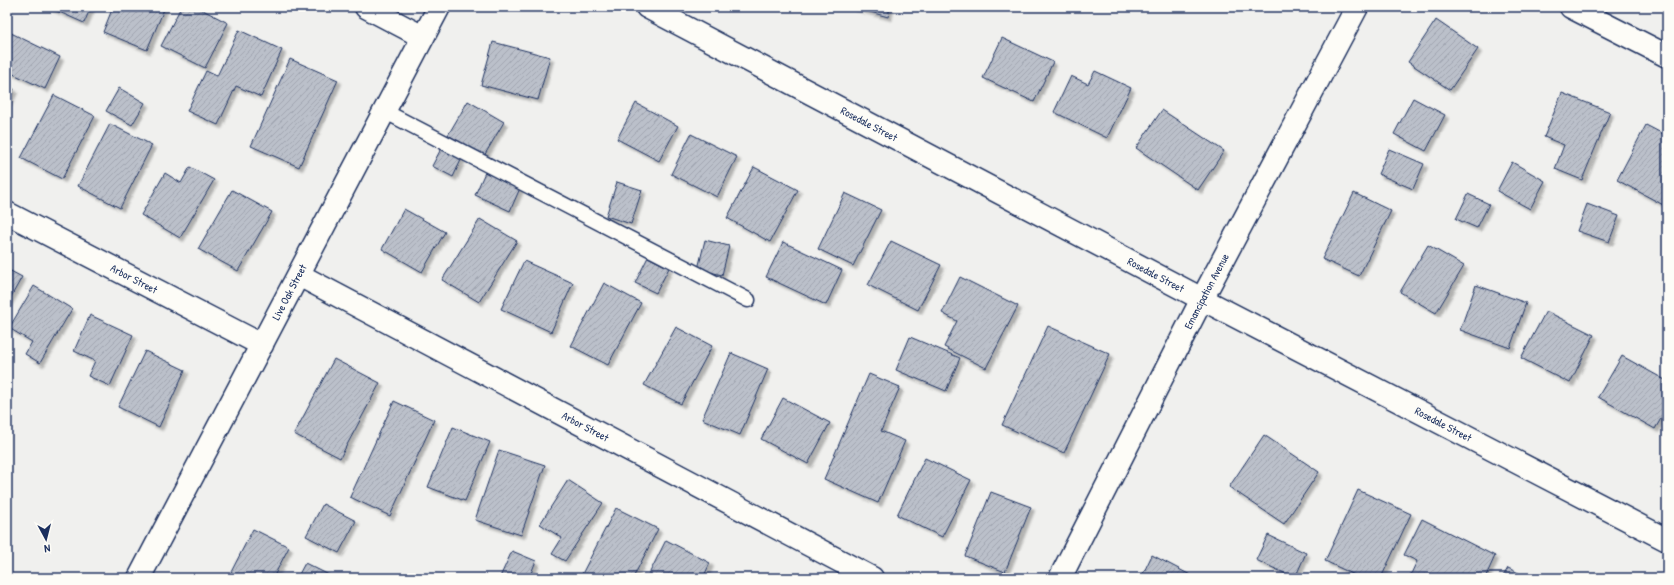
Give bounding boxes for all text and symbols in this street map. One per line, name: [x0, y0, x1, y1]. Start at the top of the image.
street label: Rosedale Street: [838, 103, 900, 145]
street label: Emancipation Avenue: [1181, 250, 1232, 331]
street label: Rosedale Street: [1125, 254, 1187, 296]
street label: Arbor Street: [108, 261, 160, 297]
street label: Live Oak Street: [269, 262, 310, 322]
street label: Rosedale Street: [1413, 404, 1474, 445]
street label: Arbor Street: [560, 408, 611, 445]
north arrow: [26, 519, 66, 559]
text: N: [43, 542, 51, 556]

